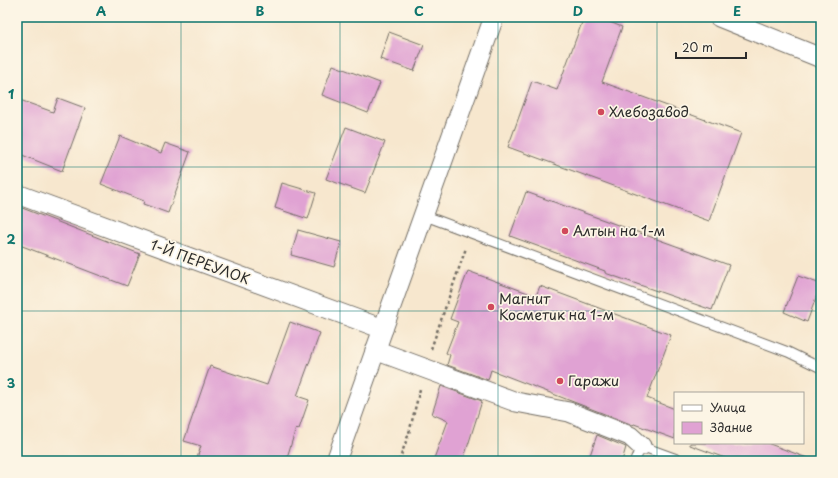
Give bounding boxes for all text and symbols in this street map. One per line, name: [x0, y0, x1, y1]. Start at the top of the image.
text: A: [96, 1, 106, 20]
text: B: [256, 1, 265, 20]
text: C: [414, 1, 424, 20]
text: D: [573, 1, 583, 20]
text: E: [733, 1, 741, 20]
scale bar: [676, 34, 746, 60]
text: 20 m: [682, 38, 713, 56]
text: 1: [8, 84, 14, 103]
place label: Хлебозавод: [609, 101, 689, 122]
marker: Хлебозавод: [596, 107, 606, 117]
place label: Алтын на 1-м: [573, 220, 665, 241]
marker: Алтын на 1-м: [560, 226, 570, 236]
text: 2: [6, 229, 16, 248]
street label: 1-Й ПЕРЕУЛОК: [147, 234, 253, 289]
place label: Магнит Косметик на 1-м: [499, 288, 614, 325]
marker: Магнит Косметик на 1-м: [486, 302, 496, 312]
place label: Гаражи: [568, 370, 619, 391]
text: 3: [7, 373, 16, 392]
marker: Гаражи: [555, 376, 565, 386]
legend: [674, 392, 804, 444]
text: Улица: [710, 398, 746, 416]
text: Здание: [710, 418, 752, 436]

